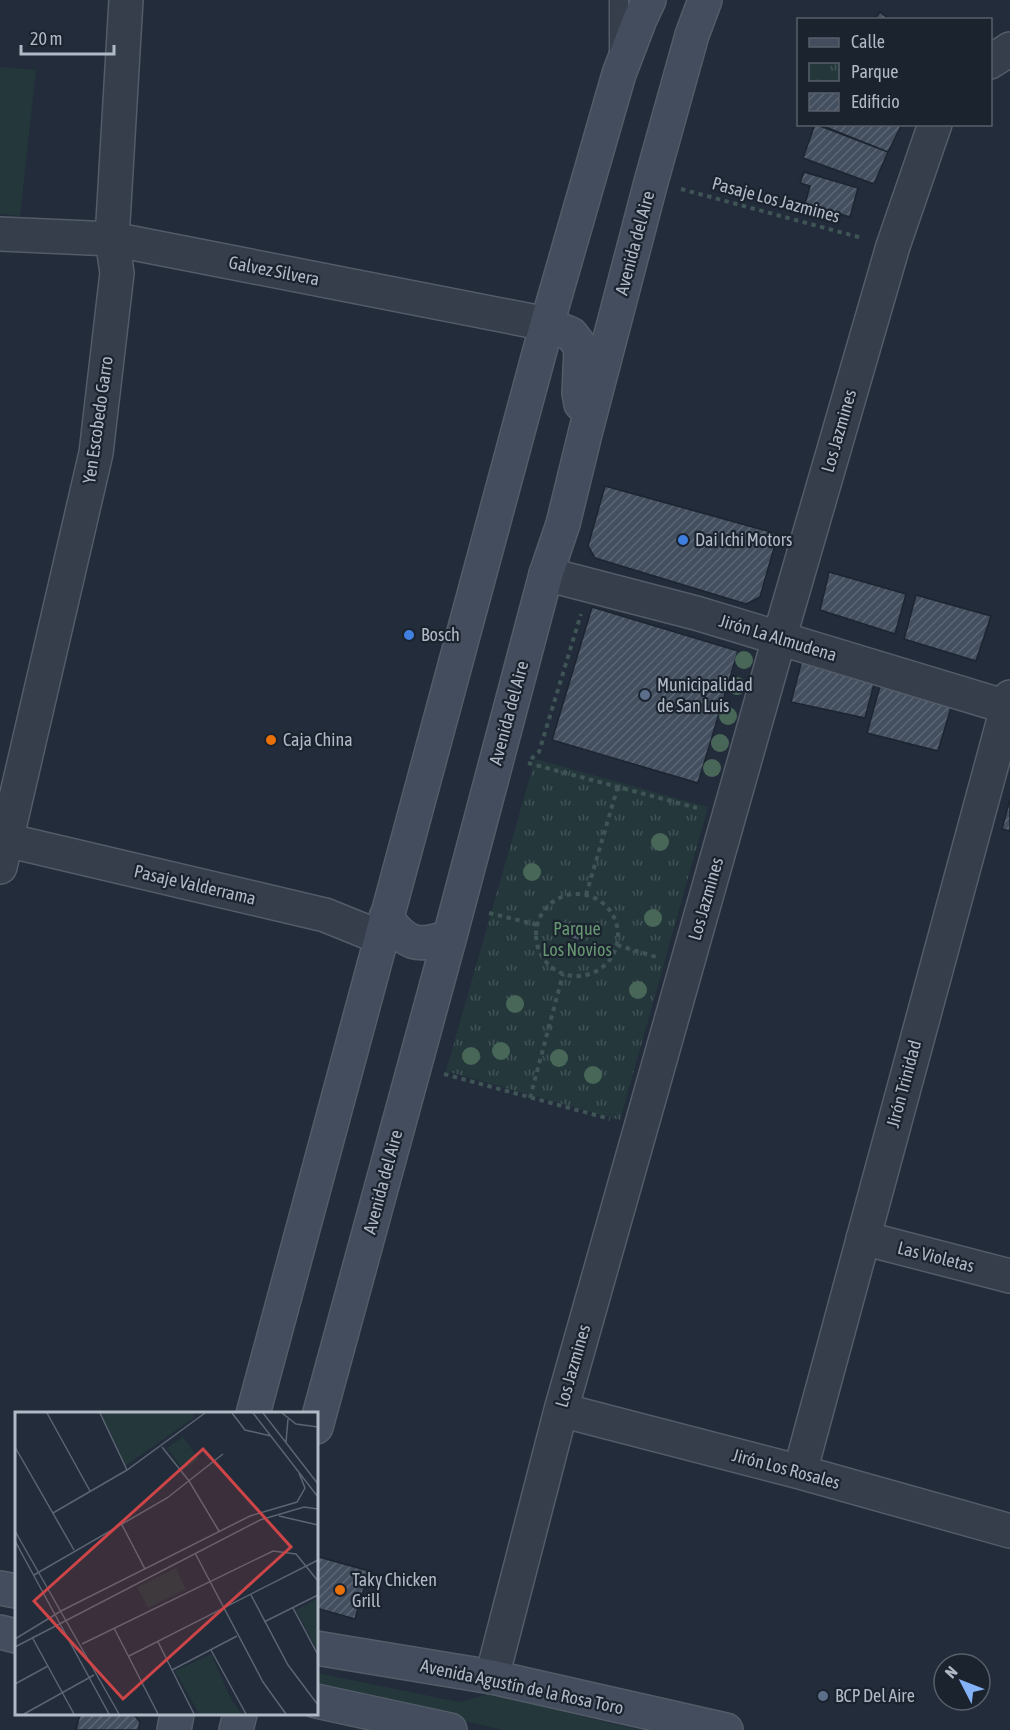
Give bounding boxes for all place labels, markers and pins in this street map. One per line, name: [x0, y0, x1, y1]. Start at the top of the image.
place label: Dai Ichi Motors: [695, 529, 792, 550]
marker: Dai Ichi Motors: [676, 533, 690, 547]
place label: Bosch: [421, 624, 460, 645]
marker: Bosch: [402, 628, 416, 642]
place label: Municipalidad de San Luis: [657, 674, 753, 716]
marker: Municipalidad de San Luis: [638, 688, 652, 702]
place label: Caja China: [283, 729, 353, 750]
marker: Caja China: [264, 733, 278, 747]
place label: Taky Chicken Grill: [352, 1569, 437, 1611]
marker: Taky Chicken Grill: [333, 1583, 347, 1597]
place label: BCP Del Aire: [835, 1685, 915, 1706]
marker: BCP Del Aire: [816, 1689, 830, 1703]

